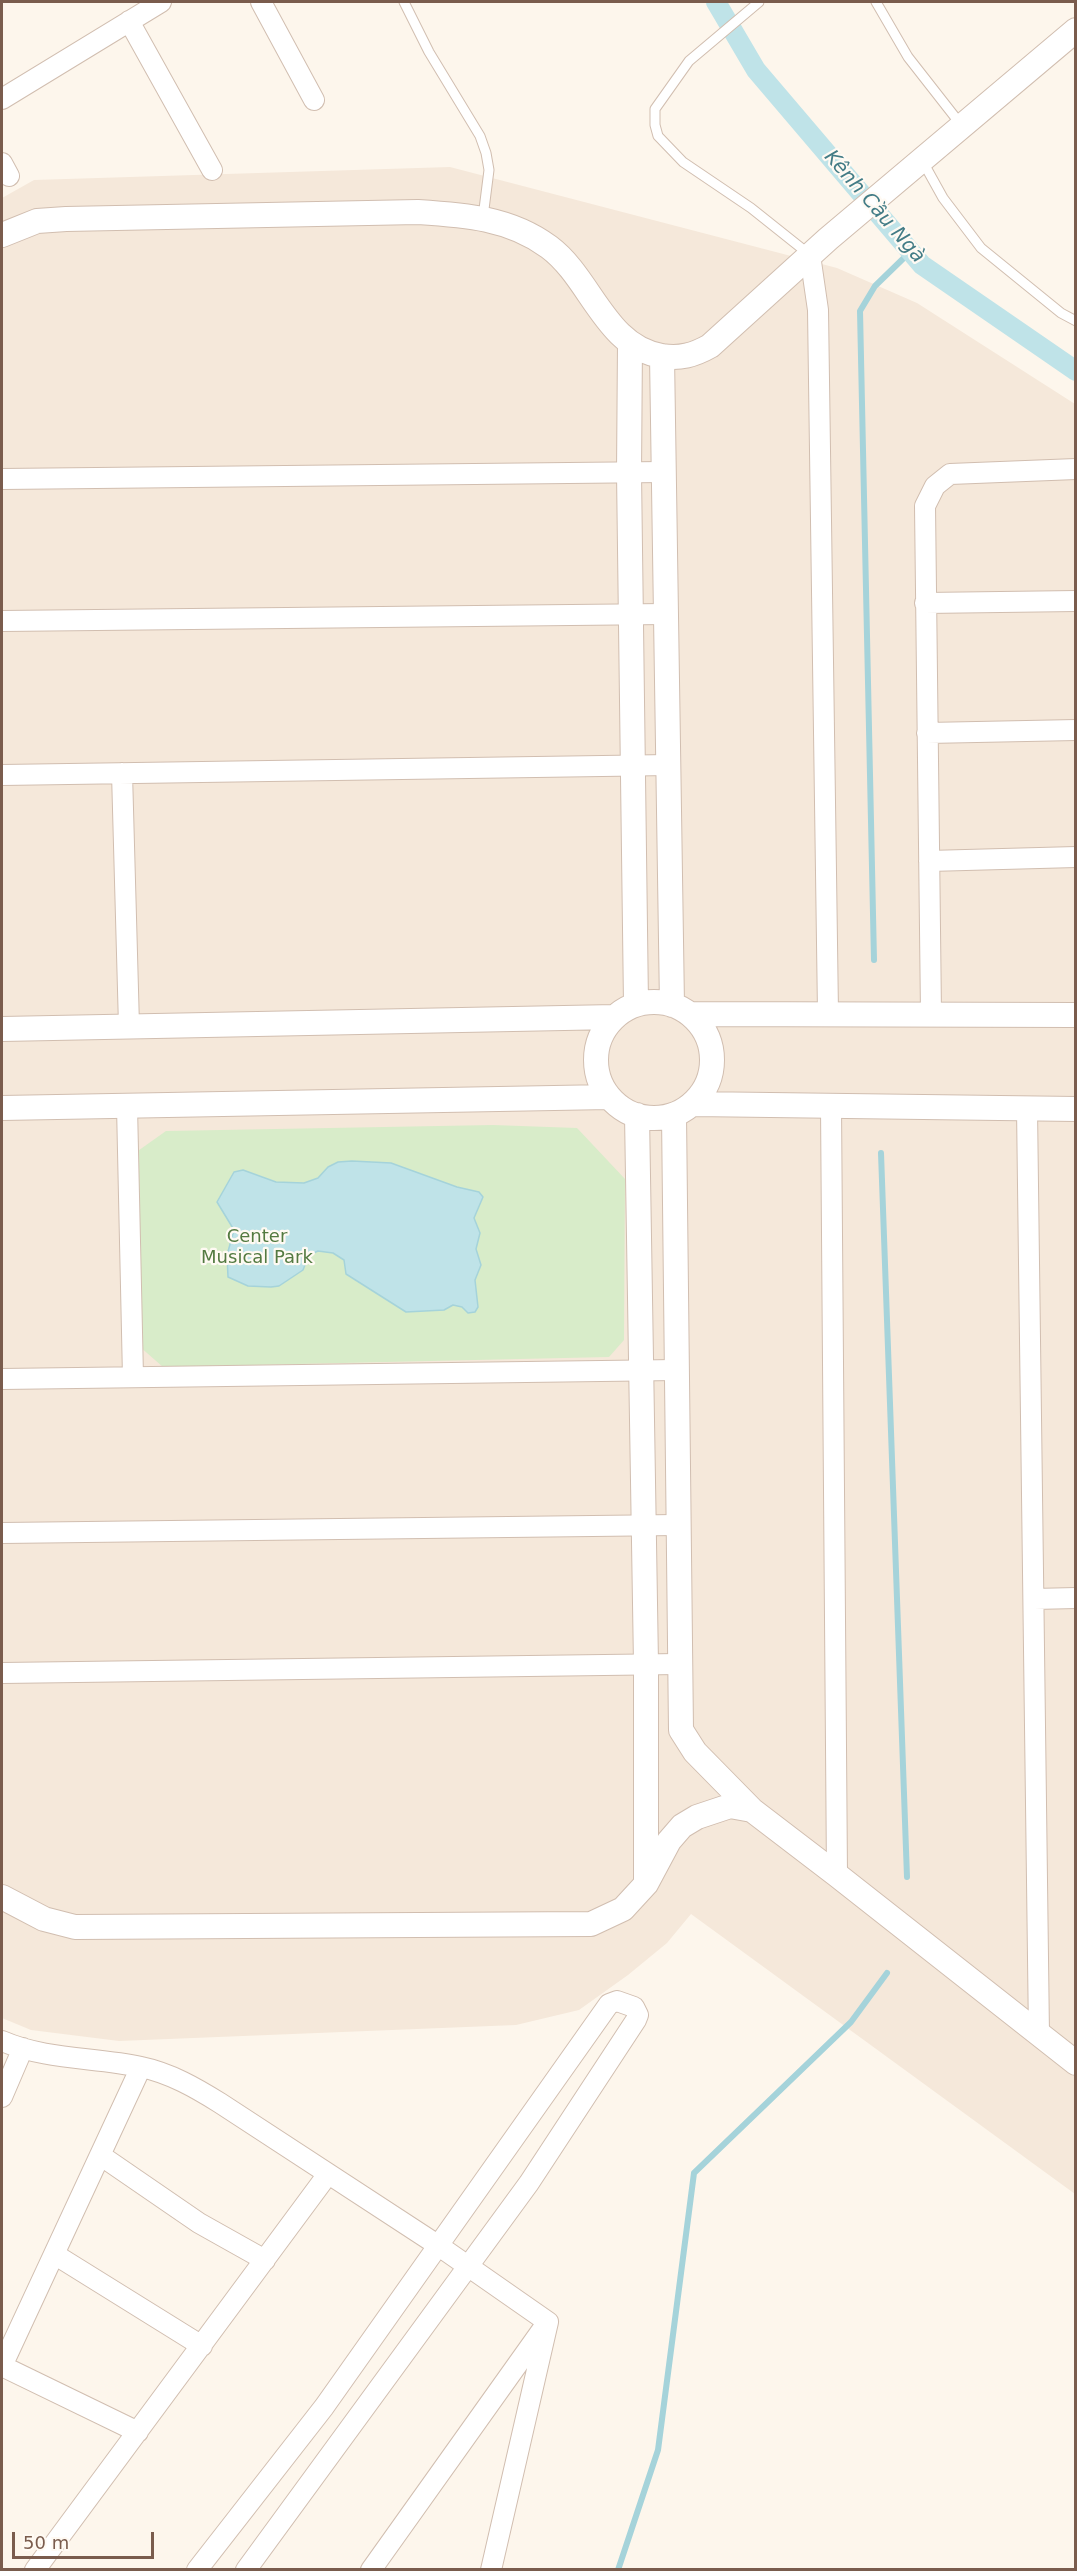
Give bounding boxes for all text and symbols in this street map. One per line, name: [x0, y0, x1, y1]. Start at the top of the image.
water label: Kênh Cầu Ngà: [819, 146, 929, 268]
park label: Center Musical Park: [201, 1226, 313, 1268]
scale bar: [15, 2520, 158, 2558]
text: 50 m: [23, 2532, 69, 2553]

